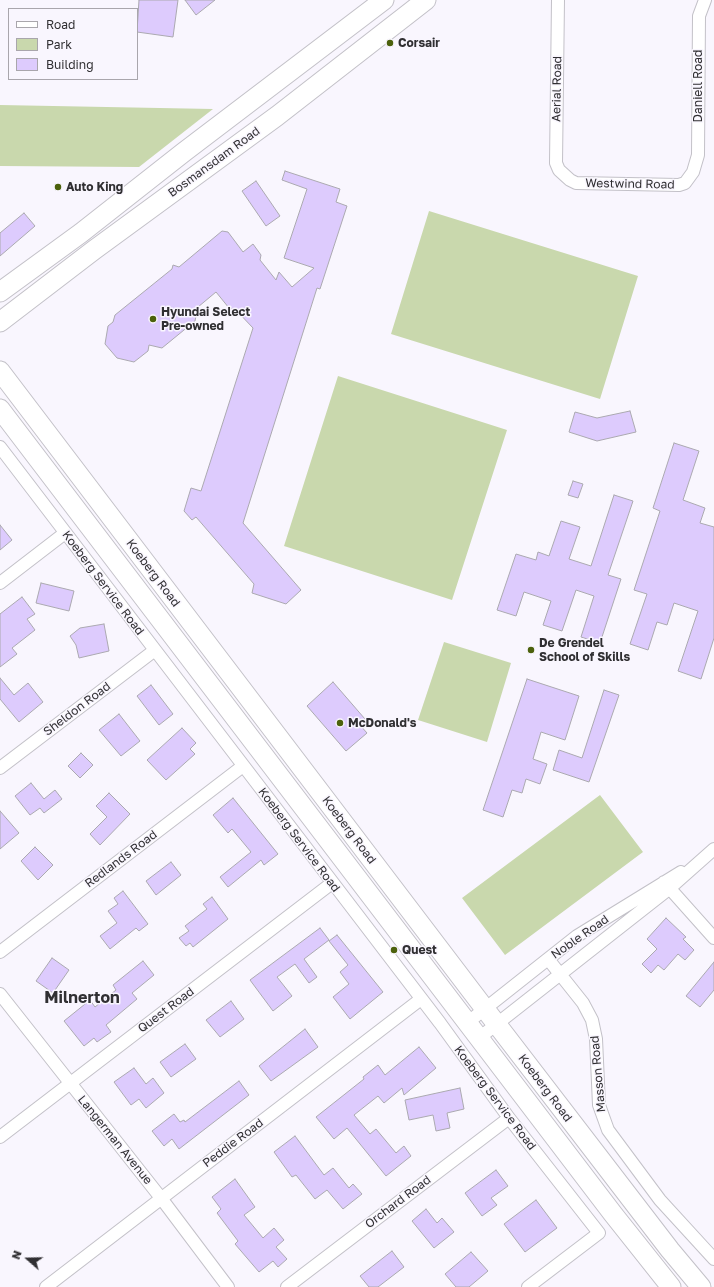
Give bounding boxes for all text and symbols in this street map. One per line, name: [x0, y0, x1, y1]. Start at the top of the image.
legend: [8, 8, 138, 80]
text: Road: [46, 17, 75, 32]
place label: Corsair: [398, 36, 440, 50]
text: Park: [46, 37, 72, 52]
marker: Corsair: [385, 38, 395, 48]
street label: Daniell Road: [691, 50, 705, 122]
street label: Aerial Road: [549, 56, 565, 122]
text: Building: [46, 57, 94, 72]
street label: Bosmansdam Road: [165, 124, 263, 200]
street label: Westwind Road: [585, 176, 675, 192]
place label: Auto King: [66, 180, 123, 194]
marker: Auto King: [53, 182, 63, 192]
place label: Hyundai Select Pre-owned: [161, 305, 250, 333]
marker: Hyundai Select Pre-owned: [148, 314, 158, 324]
street label: Koeberg Service Road: [59, 528, 147, 638]
street label: Koeberg Road: [123, 536, 183, 610]
place label: De Grendel School of Skills: [539, 636, 630, 664]
marker: De Grendel School of Skills: [526, 645, 536, 655]
street label: Sheldon Road: [41, 679, 113, 739]
place label: McDonald's: [348, 716, 417, 730]
marker: McDonald's: [335, 718, 345, 728]
street label: Koeberg Service Road: [255, 785, 343, 895]
street label: Koeberg Road: [319, 793, 379, 867]
street label: Redlands Road: [82, 827, 160, 891]
street label: Noble Road: [549, 912, 611, 962]
place label: Quest: [402, 943, 437, 957]
marker: Quest: [389, 945, 399, 955]
street label: Quest Road: [135, 984, 197, 1036]
district label: Milnerton: [44, 988, 120, 1008]
street label: Masson Road: [587, 1035, 609, 1113]
street label: Koeberg Service Road: [451, 1043, 539, 1153]
street label: Koeberg Road: [515, 1051, 575, 1125]
street label: Langerman Avenue: [75, 1093, 155, 1187]
street label: Peddie Road: [200, 1116, 266, 1170]
street label: Orchard Road: [362, 1173, 434, 1231]
north arrow: [8, 1239, 48, 1279]
text: N: [9, 1249, 24, 1261]

